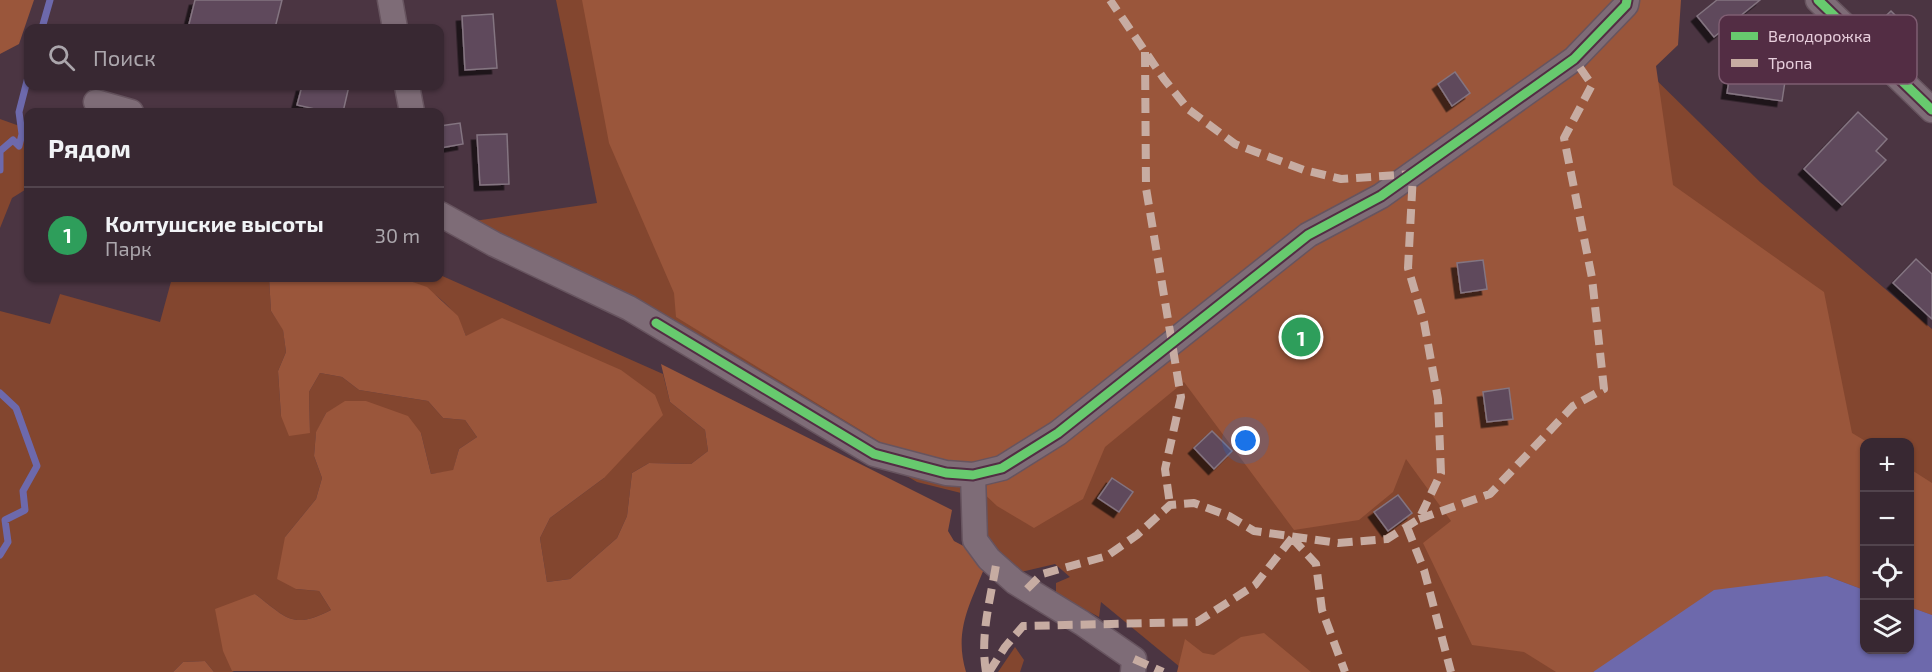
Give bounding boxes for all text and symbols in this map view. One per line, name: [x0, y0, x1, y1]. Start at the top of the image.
legend: [1719, 15, 1917, 84]
search box: [24, 24, 444, 90]
text: Велодорожка: [1768, 26, 1871, 45]
icon: search: [45, 41, 78, 74]
text: Поиск: [93, 44, 156, 70]
text: Тропа: [1768, 53, 1812, 72]
text: Рядом: [48, 132, 131, 163]
text: Колтушские высоты: [105, 210, 324, 236]
text: 1: [63, 223, 72, 247]
text: 30 m: [375, 223, 420, 247]
text: Парк: [105, 236, 152, 260]
pin: 1: [1282, 314, 1320, 360]
your location: [1231, 426, 1260, 455]
map controls: [1860, 438, 1914, 654]
button: +: [1860, 438, 1914, 492]
button: −: [1860, 492, 1914, 546]
button: locate: [1860, 546, 1914, 600]
button: layers: [1860, 600, 1914, 654]

